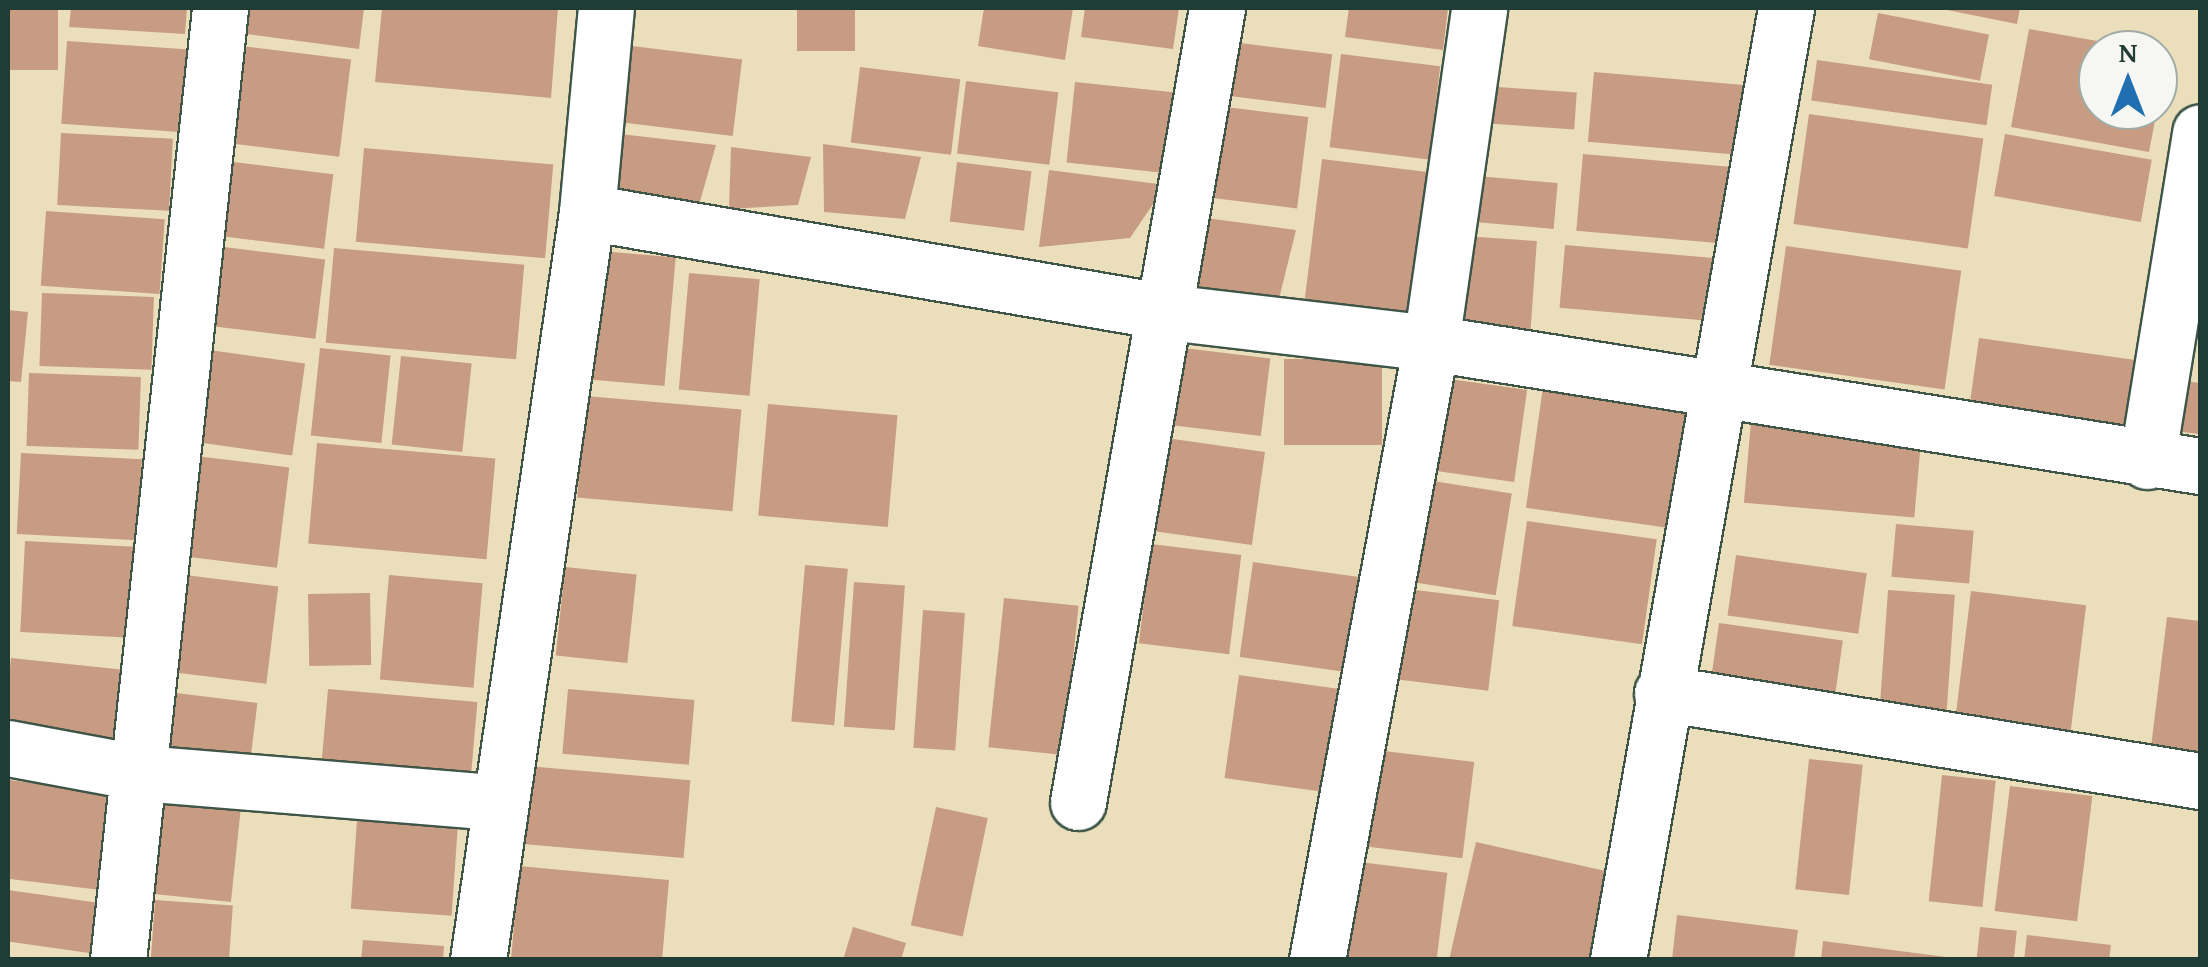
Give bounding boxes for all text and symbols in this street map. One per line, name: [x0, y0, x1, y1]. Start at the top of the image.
north arrow: [2078, 30, 2178, 130]
text: N: [2119, 31, 2137, 72]

